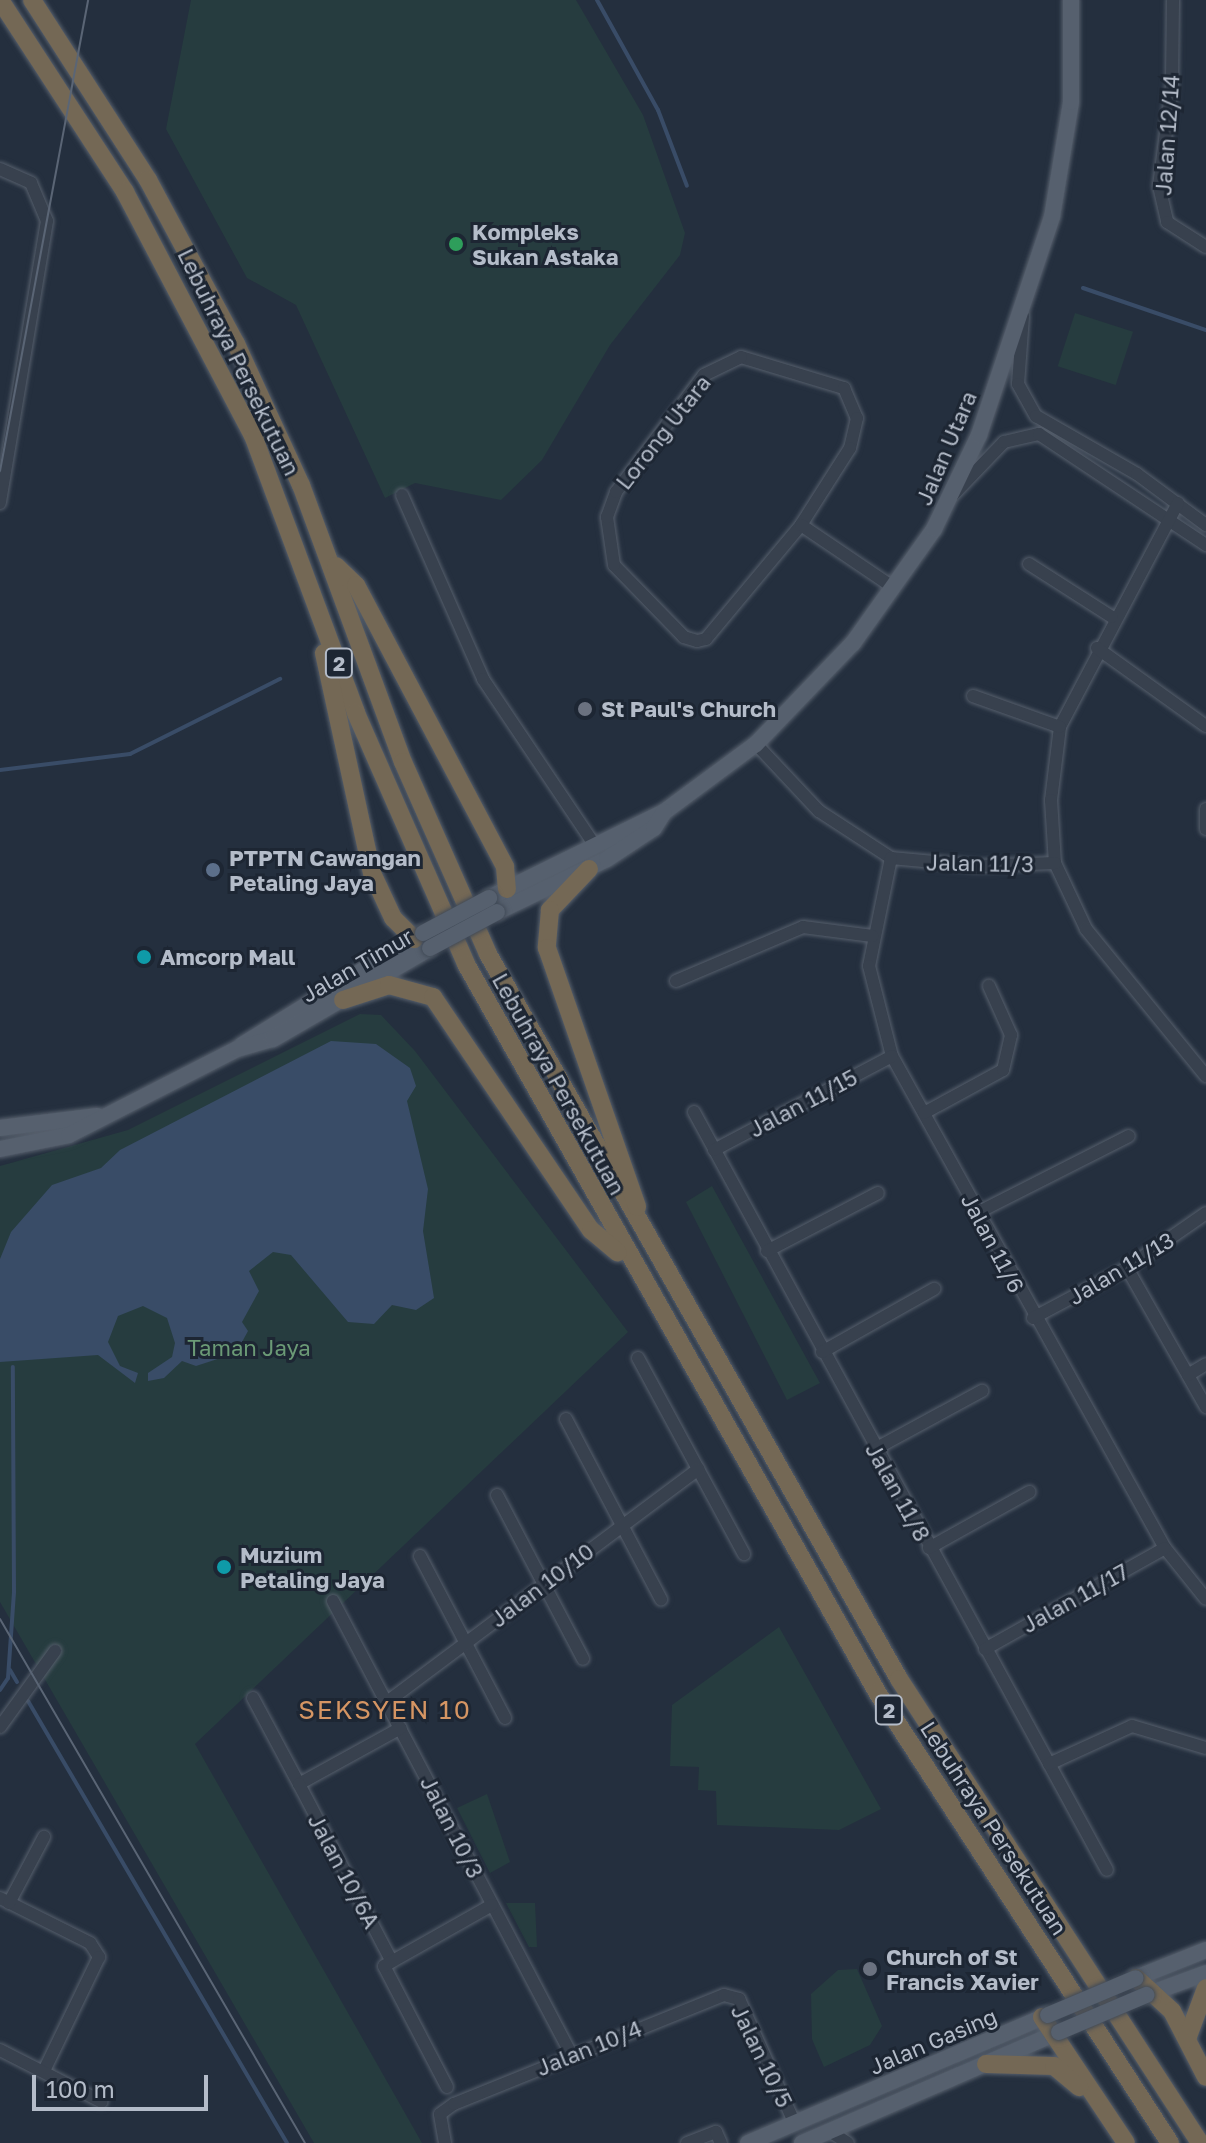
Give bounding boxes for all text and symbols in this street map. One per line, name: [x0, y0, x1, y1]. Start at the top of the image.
street label: Jalan 12/14: [1150, 74, 1184, 196]
place label: Kompleks Sukan Astaka: [472, 218, 619, 270]
marker: Kompleks Sukan Astaka: [447, 235, 465, 253]
street label: Lebuhraya Persekutuan: [173, 244, 305, 480]
street label: Lorong Utara: [610, 370, 716, 494]
street label: Jalan Utara: [910, 387, 982, 509]
road number: 2: [323, 647, 355, 679]
place label: St Paul's Church: [601, 696, 776, 722]
marker: St Paul's Church: [576, 700, 594, 718]
place label: PTPTN Cawangan Petaling Jaya: [229, 844, 421, 896]
street label: Jalan 11/3: [926, 849, 1034, 877]
marker: PTPTN Cawangan Petaling Jaya: [204, 861, 222, 879]
street label: Jalan Timur: [297, 923, 417, 1007]
place label: Amcorp Mall: [160, 944, 295, 970]
marker: Amcorp Mall: [135, 948, 153, 966]
street label: Lebuhraya Persekutuan: [487, 969, 631, 1199]
street label: Jalan 11/15: [745, 1064, 861, 1142]
street label: Jalan 11/6: [956, 1189, 1030, 1297]
street label: Jalan 11/13: [1063, 1226, 1179, 1310]
park label: Taman Jaya: [187, 1335, 311, 1361]
street label: Jalan 11/8: [860, 1438, 936, 1546]
street label: Jalan 10/10: [485, 1538, 599, 1632]
place label: Muzium Petaling Jaya: [240, 1541, 385, 1592]
marker: Muzium Petaling Jaya: [215, 1558, 233, 1576]
street label: Jalan 11/17: [1017, 1558, 1133, 1638]
district label: SEKSYEN 10: [298, 1694, 472, 1726]
road number: 2: [873, 1694, 905, 1726]
street label: Lebuhraya Persekutuan: [915, 1716, 1073, 1940]
street label: Jalan 10/3: [415, 1772, 489, 1882]
street label: Jalan 10/6A: [303, 1809, 385, 1933]
place label: Church of St Francis Xavier: [886, 1943, 1039, 1994]
marker: Church of St Francis Xavier: [861, 1960, 879, 1978]
street label: Jalan 10/5: [726, 2000, 798, 2112]
street label: Jalan Gasing: [865, 2002, 1001, 2080]
street label: Jalan 10/4: [532, 2015, 646, 2081]
scale bar: [36, 2059, 212, 2109]
text: 100 m: [46, 2074, 115, 2103]

